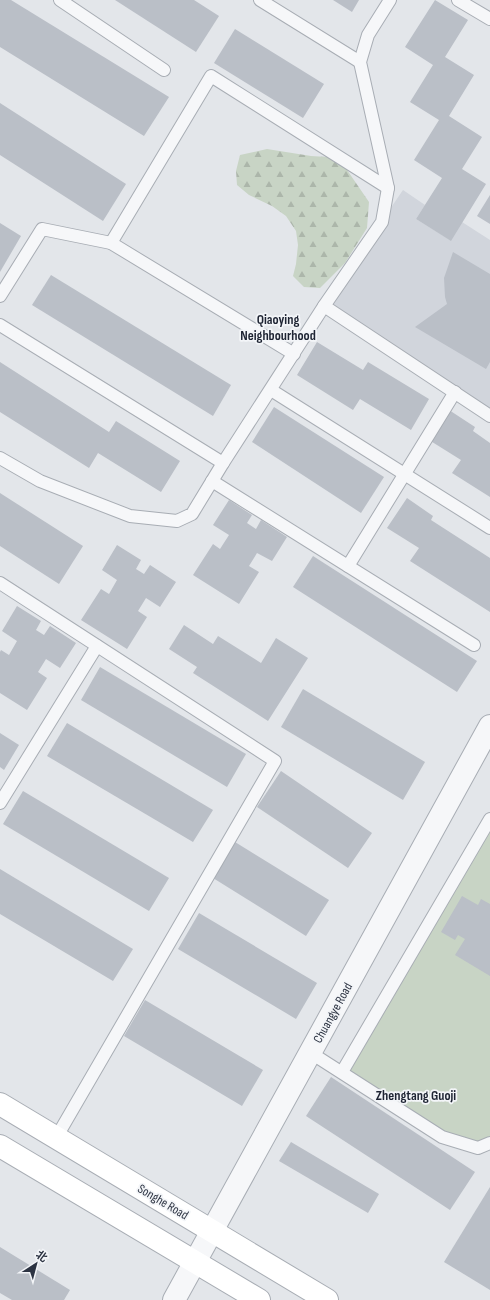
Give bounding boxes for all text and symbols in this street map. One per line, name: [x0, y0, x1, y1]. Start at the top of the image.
district label: Qiaoying Neighbourhood: [240, 311, 316, 344]
street label: Chuangye Road: [310, 980, 356, 1046]
district label: Zhengtang Guoji: [376, 1087, 456, 1104]
street label: Songhe Road: [135, 1181, 191, 1223]
north arrow: [16, 1244, 56, 1284]
text: 北: [33, 1248, 50, 1265]

